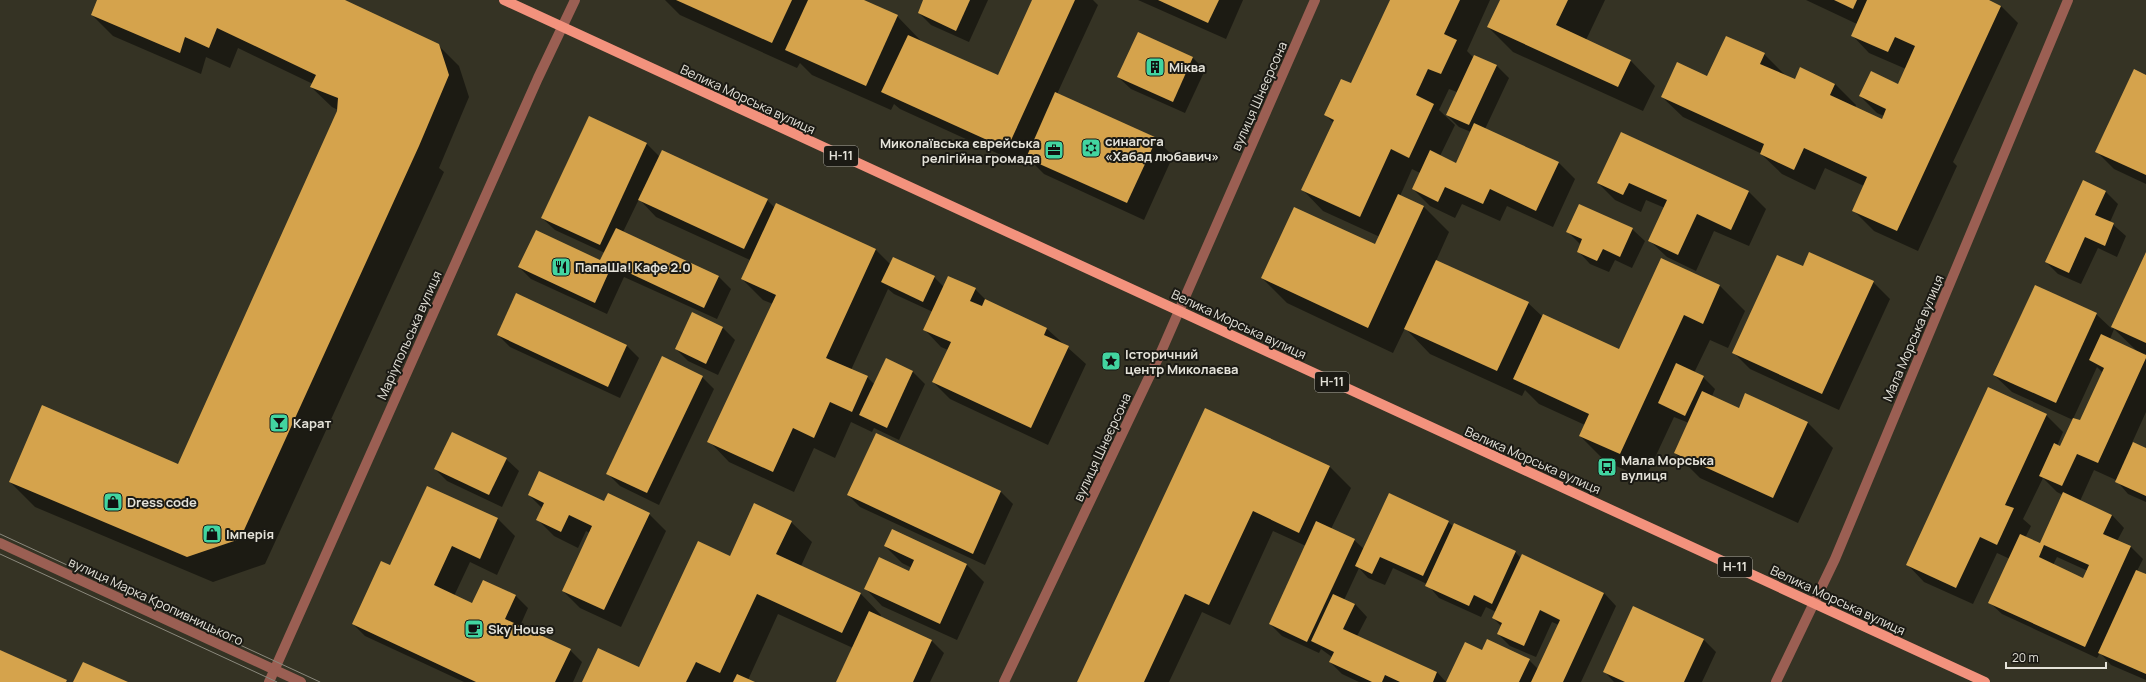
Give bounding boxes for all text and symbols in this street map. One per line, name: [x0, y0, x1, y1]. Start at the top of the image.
street label: вулиця Шнеєрсона: [1227, 39, 1291, 153]
building icon: Міква: [1144, 56, 1166, 78]
place label: Міква: [1169, 58, 1206, 76]
street label: Велика Морська вулиця: [678, 60, 818, 138]
place label: синагога «Хабад любавич»: [1105, 132, 1219, 165]
place label: Миколаївська єврейська релігійна громада: [880, 134, 1040, 167]
synagogue icon: синагога «Хабад любавич»: [1080, 137, 1102, 159]
office icon: Миколаївська єврейська релігійна громада: [1043, 139, 1065, 161]
road number: Н-11: [824, 146, 858, 166]
restaurant icon: ПапаШа! Кафе 2.0: [550, 256, 572, 278]
place label: ПапаШа! Кафе 2.0: [575, 258, 691, 276]
street label: Маріупольська вулиця: [372, 268, 446, 402]
street label: Мала Морська вулиця: [1878, 272, 1948, 404]
street label: Велика Морська вулиця: [1169, 285, 1309, 363]
place label: Історичний центр Миколаєва: [1125, 345, 1238, 378]
place icon: Історичний центр Миколаєва: [1100, 350, 1122, 372]
road number: Н-11: [1315, 372, 1349, 392]
street label: вулиця Шнеєрсона: [1069, 390, 1135, 504]
bar icon: Карат: [268, 412, 290, 434]
place label: Карат: [293, 414, 331, 432]
street label: Велика Морська вулиця: [1462, 422, 1604, 498]
place label: Мала Морська вулиця: [1621, 451, 1714, 484]
bus stop icon: Мала Морська вулиця: [1596, 456, 1618, 478]
shop icon: Dress code: [102, 491, 124, 513]
place label: Dress code: [127, 493, 197, 511]
shop icon: Імперія: [201, 523, 223, 545]
place label: Імперія: [226, 525, 274, 543]
street label: вулиця Марка Кропивницького: [66, 553, 247, 650]
road number: Н-11: [1718, 557, 1752, 577]
street label: Велика Морська вулиця: [1768, 561, 1908, 639]
cafe icon: Sky House: [463, 618, 485, 640]
place label: Sky House: [488, 620, 554, 638]
scale bar: [2006, 644, 2106, 670]
text: 20 m: [2012, 649, 2039, 666]

